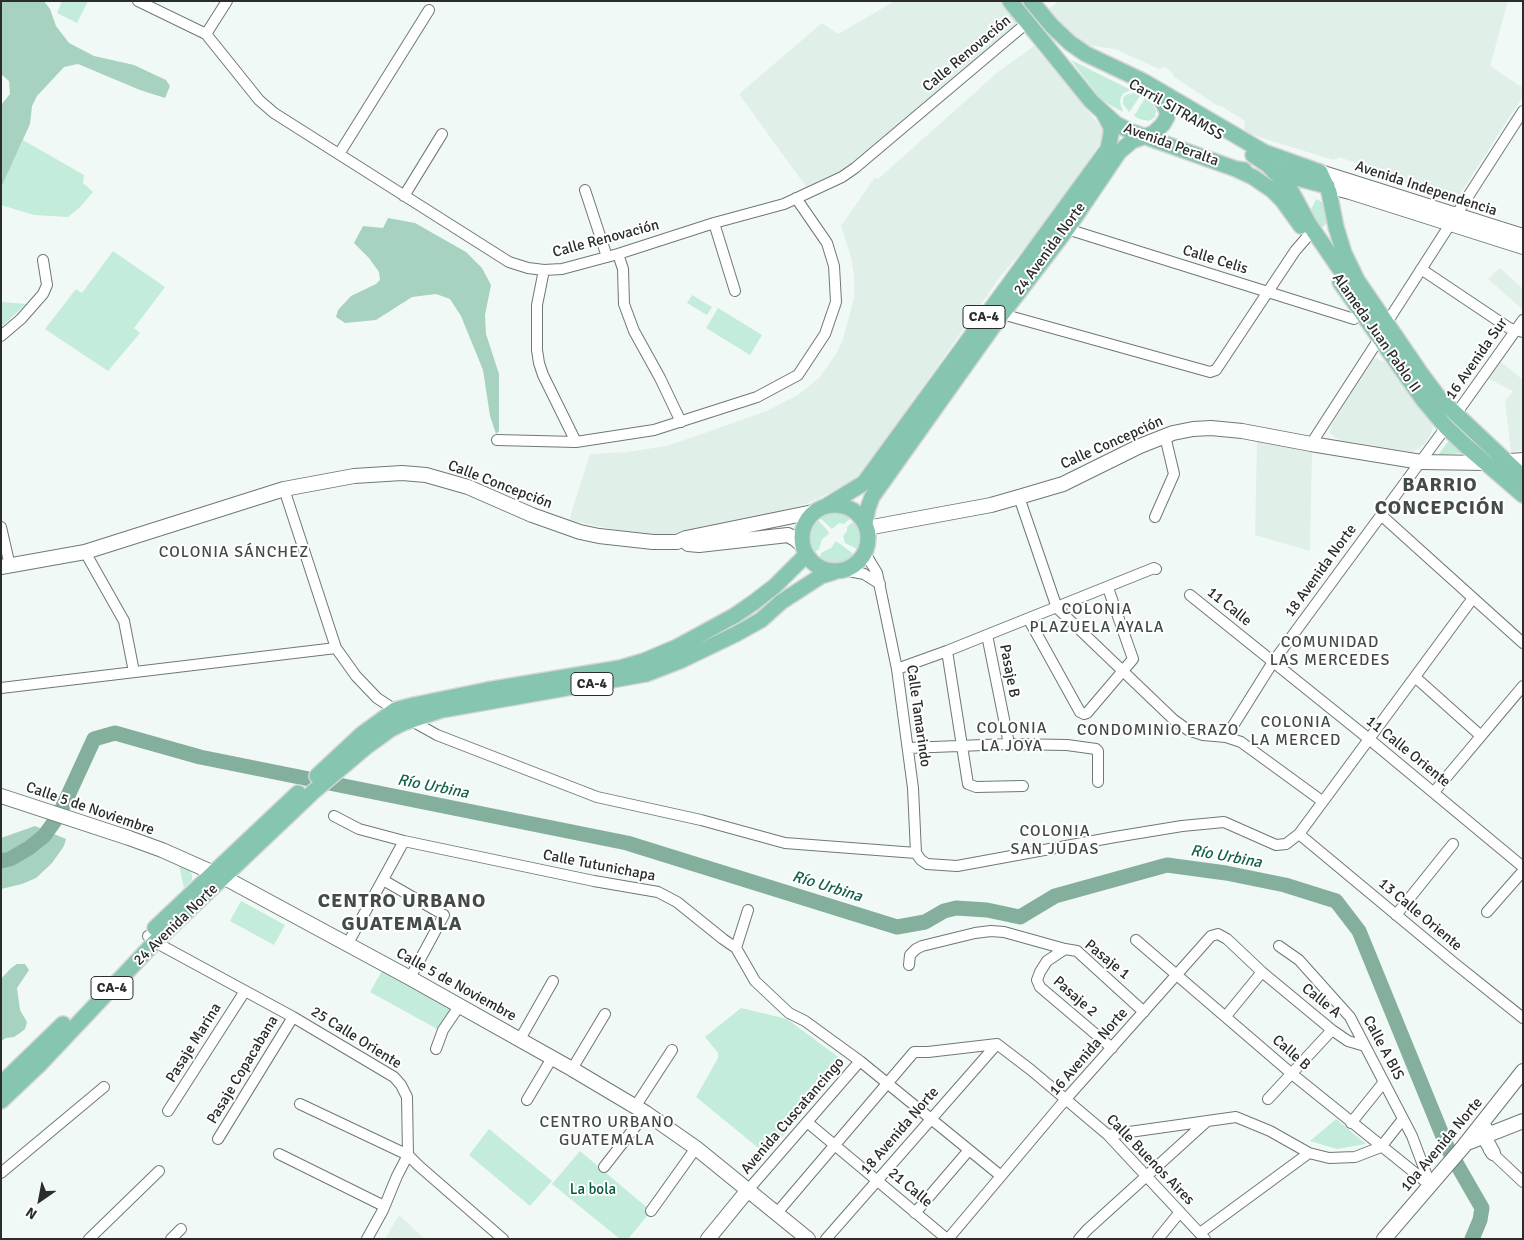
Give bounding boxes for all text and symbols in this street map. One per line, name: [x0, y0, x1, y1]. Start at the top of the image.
street label: Calle Renovación: [919, 12, 1015, 96]
street label: Carril SITRAMSS: [1125, 76, 1227, 144]
street label: Avenida Peralta: [1121, 119, 1221, 171]
street label: Avenida Independencia: [1353, 158, 1499, 220]
street label: 24 Avenida Norte: [1010, 199, 1090, 299]
street label: Calle Renovación: [551, 216, 661, 262]
street label: Calle Celis: [1180, 242, 1250, 278]
street label: Alameda Juan Pablo II: [1328, 270, 1424, 396]
road number: CA-4: [963, 306, 1005, 328]
street label: 16 Avenida Sur: [1442, 315, 1512, 403]
street label: Calle Concepción: [1058, 412, 1166, 474]
street label: Calle Concepción: [445, 457, 555, 513]
district label: BARRIO CONCEPCIÓN: [1374, 474, 1506, 521]
street label: 18 Avenida Norte: [1281, 521, 1361, 621]
district label: COLONIA SÁNCHEZ: [157, 543, 311, 563]
street label: 11 Calle: [1203, 584, 1255, 630]
district label: COLONIA PLAZUELA AYALA: [1028, 600, 1166, 638]
district label: COMUNIDAD LAS MERCEDES: [1268, 633, 1392, 671]
street label: Pasaje B: [995, 643, 1023, 699]
street label: Calle Tamarindo: [902, 664, 934, 768]
road number: CA-4: [571, 672, 613, 696]
street label: 11 Calle Oriente: [1362, 712, 1454, 792]
district label: COLONIA LA MERCED: [1249, 713, 1343, 751]
district label: COLONIA LA JOYA: [976, 719, 1048, 757]
district label: CONDOMINIO ERAZO: [1075, 721, 1241, 741]
water label: Río Urbina: [396, 771, 470, 803]
street label: Calle 5 de Noviembre: [23, 779, 157, 839]
district label: COLONIA SAN JUDAS: [1009, 822, 1101, 860]
water label: Río Urbina: [1189, 841, 1263, 873]
street label: Calle Tutunichapa: [541, 846, 657, 886]
water label: Río Urbina: [790, 867, 864, 907]
street label: 13 Calle Oriente: [1375, 875, 1465, 955]
street label: 24 Avenida Norte: [130, 880, 222, 970]
district label: CENTRO URBANO GUATEMALA: [316, 890, 488, 937]
street label: Pasaje 1: [1081, 936, 1133, 984]
street label: Calle 5 de Noviembre: [393, 944, 519, 1026]
street label: Pasaje 2: [1049, 973, 1101, 1021]
road number: CA-4: [91, 976, 133, 1000]
street label: Calle A: [1298, 980, 1344, 1022]
street label: Pasaje Marina: [162, 1000, 226, 1086]
street label: 25 Calle Oriente: [307, 1003, 405, 1073]
street label: 16 Avenida Norte: [1046, 1005, 1132, 1099]
street label: Pasaje Copacabana: [204, 1013, 282, 1127]
street label: Calle A BIS: [1359, 1013, 1407, 1083]
street label: Calle B: [1268, 1031, 1314, 1075]
street label: Avenida Cuscatancingo: [737, 1054, 849, 1178]
street label: 18 Avenida Norte: [857, 1084, 943, 1178]
street label: 10a Avenida Norte: [1397, 1094, 1487, 1196]
street label: Calle Buenos Aires: [1102, 1111, 1198, 1209]
district label: CENTRO URBANO GUATEMALA: [538, 1113, 676, 1151]
street label: 21 Calle: [884, 1164, 936, 1212]
north arrow: [15, 1175, 65, 1225]
park label: La bola: [570, 1181, 616, 1199]
text: N: [23, 1203, 40, 1223]

